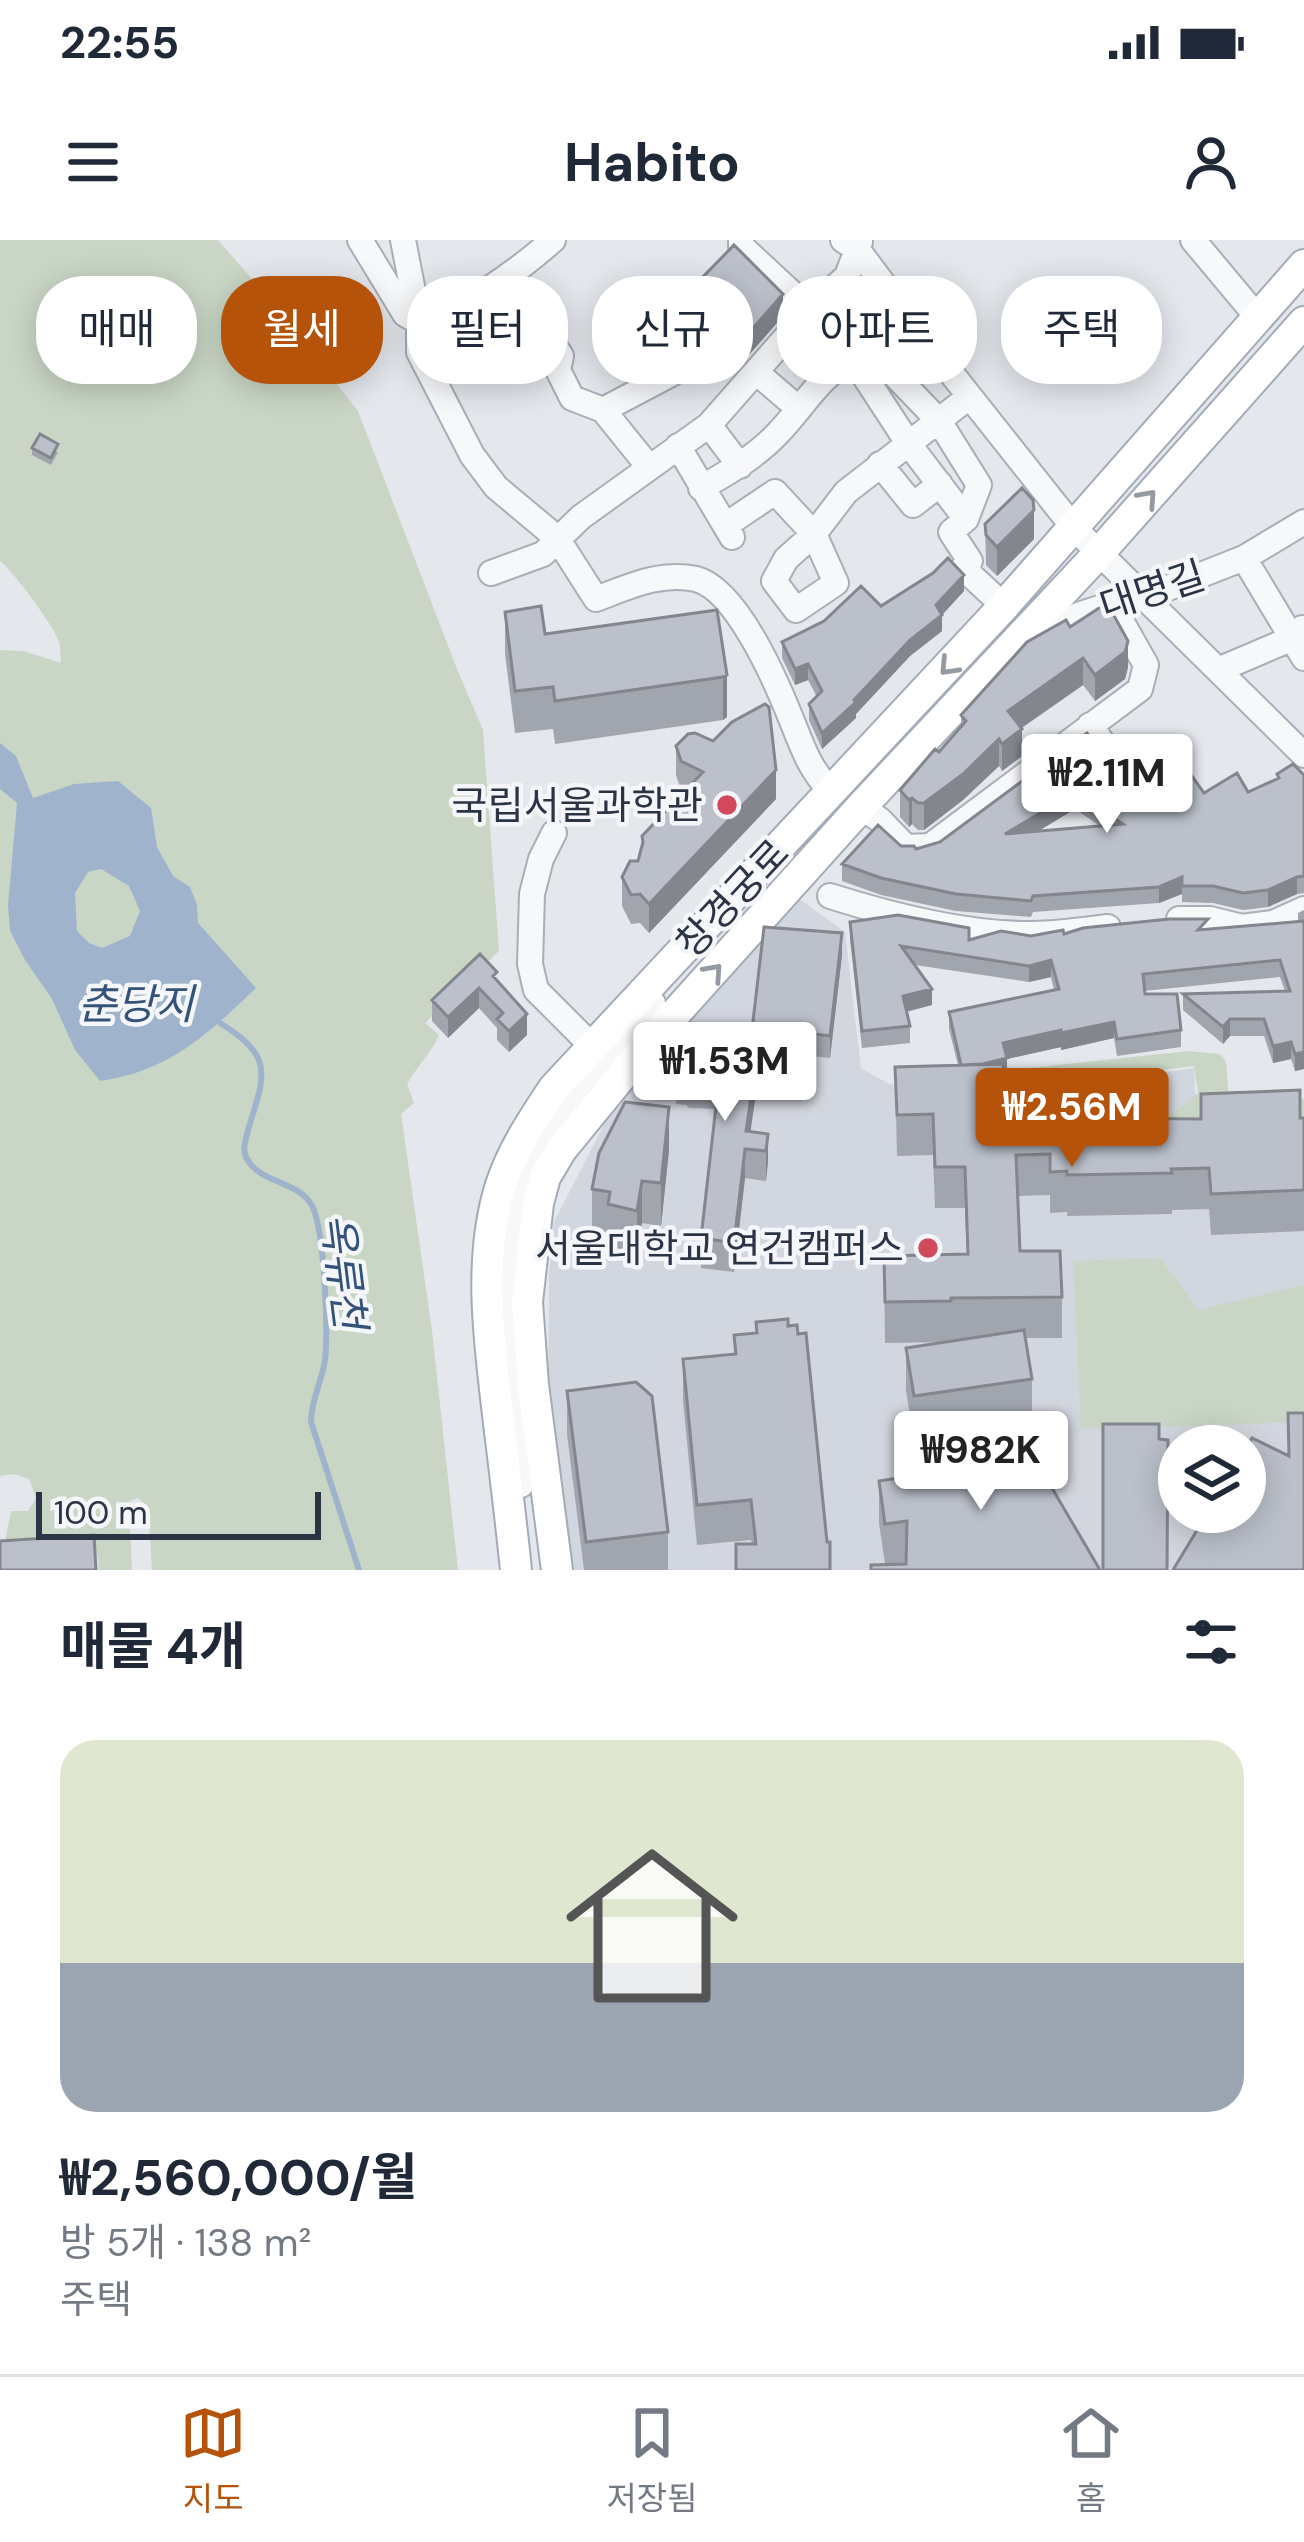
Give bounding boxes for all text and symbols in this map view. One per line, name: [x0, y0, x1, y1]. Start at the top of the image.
text: 22:55: [60, 13, 179, 72]
text: Habito: [564, 127, 740, 198]
icon: menu: [60, 129, 126, 195]
icon: person: [1178, 129, 1244, 195]
chip: 매매: [36, 276, 197, 384]
chip: 월세: [221, 276, 383, 384]
chip: 필터: [407, 276, 568, 384]
chip: 신규: [592, 276, 753, 384]
chip: 아파트: [777, 276, 977, 384]
chip: 주택: [1001, 276, 1162, 384]
one-way arrow: [1134, 491, 1155, 512]
street label: 대명길: [1093, 550, 1211, 631]
one-way arrow: [940, 653, 962, 674]
pin: ₩2.11M: [1009, 734, 1205, 836]
text: ₩2.11M: [1048, 747, 1166, 798]
place label: 국립서울과학관: [452, 780, 703, 831]
marker: 국립서울과학관: [714, 792, 740, 818]
street label: 창경궁로: [665, 828, 800, 968]
one-way arrow: [700, 964, 721, 986]
water label: 춘당지: [78, 977, 197, 1032]
pin: ₩1.53M: [627, 1022, 823, 1124]
text: ₩1.53M: [660, 1035, 790, 1086]
pin: ₩2.56M: [974, 1068, 1170, 1170]
text: ₩2.56M: [1003, 1081, 1141, 1132]
water label: 옥류천: [309, 1210, 378, 1336]
place label: 서울대학교 연건캠퍼스: [535, 1223, 904, 1274]
marker: 서울대학교 연건캠퍼스: [915, 1235, 941, 1261]
pin: ₩982K: [897, 1411, 1065, 1513]
text: ₩982K: [921, 1424, 1041, 1475]
map controls: [1158, 1425, 1266, 1533]
button: layers: [1158, 1425, 1266, 1533]
scale bar: [36, 1486, 321, 1539]
text: 100 m: [54, 1491, 148, 1534]
icon: filters: [1178, 1609, 1244, 1675]
text: 매물 4개: [60, 1613, 246, 1680]
icon: home: [544, 1818, 760, 2034]
text: ₩2,560,000/월: [60, 2144, 417, 2211]
text: 방 5개 · 138 m²: [60, 2217, 311, 2268]
text: 주택: [60, 2274, 132, 2325]
tab: 지도: [180, 2400, 246, 2520]
tab: 저장됨: [606, 2400, 698, 2520]
tab: 홈: [1058, 2400, 1124, 2520]

